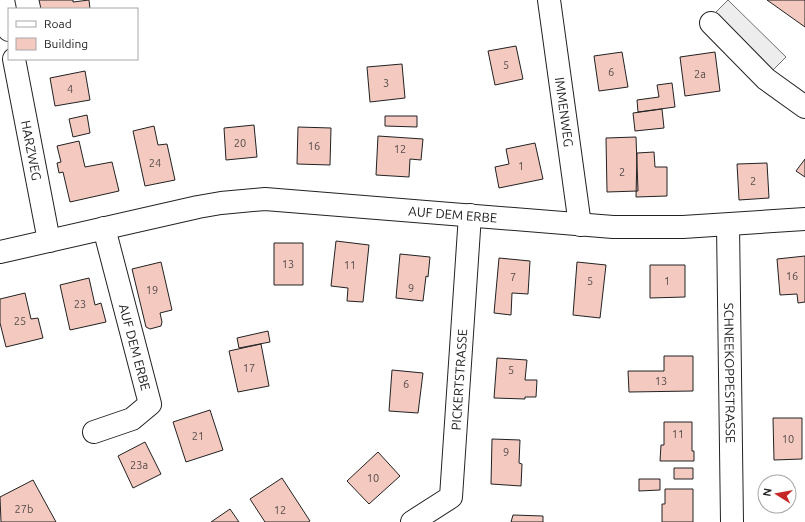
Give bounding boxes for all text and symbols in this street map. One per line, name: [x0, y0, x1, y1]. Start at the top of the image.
legend: [8, 8, 138, 60]
text: Road: [44, 17, 72, 30]
text: Building: [44, 37, 88, 50]
house number: 5: [503, 59, 509, 71]
house number: 6: [608, 66, 614, 78]
house number: 2a: [694, 68, 706, 80]
street label: IMMENWEG: [553, 76, 576, 148]
house number: 3: [383, 77, 389, 89]
house number: 4: [67, 83, 73, 95]
street label: HARZWEG: [19, 119, 44, 182]
house number: 20: [234, 137, 246, 149]
house number: 16: [308, 140, 320, 152]
house number: 12: [394, 143, 406, 155]
house number: 24: [149, 157, 161, 169]
house number: 1: [518, 160, 524, 172]
house number: 2: [619, 166, 625, 178]
house number: 2: [750, 175, 756, 187]
street label: AUF DEM ERBE: [408, 204, 498, 225]
house number: 13: [282, 258, 294, 270]
house number: 11: [344, 259, 356, 271]
house number: 16: [786, 270, 798, 282]
house number: 7: [510, 271, 516, 283]
house number: 5: [587, 275, 593, 287]
house number: 1: [664, 275, 670, 287]
house number: 9: [408, 282, 414, 294]
house number: 19: [146, 284, 158, 296]
house number: 23: [74, 298, 86, 310]
street label: AUF DEM ERBE: [117, 302, 153, 392]
street label: SCHNEEKOPPESTRASSE: [722, 303, 738, 443]
house number: 25: [14, 315, 26, 327]
street label: PICKERTSTRASSE: [449, 328, 469, 431]
house number: 17: [243, 362, 255, 374]
house number: 5: [508, 364, 514, 376]
house number: 13: [655, 375, 667, 387]
house number: 6: [403, 378, 409, 390]
house number: 11: [672, 428, 684, 440]
house number: 21: [192, 430, 204, 442]
house number: 10: [782, 433, 794, 445]
house number: 9: [503, 446, 509, 458]
house number: 23a: [130, 459, 148, 471]
house number: 10: [367, 472, 379, 484]
north arrow: [757, 474, 797, 514]
text: N: [761, 487, 774, 497]
house number: 27b: [15, 503, 33, 515]
house number: 12: [274, 504, 286, 516]

